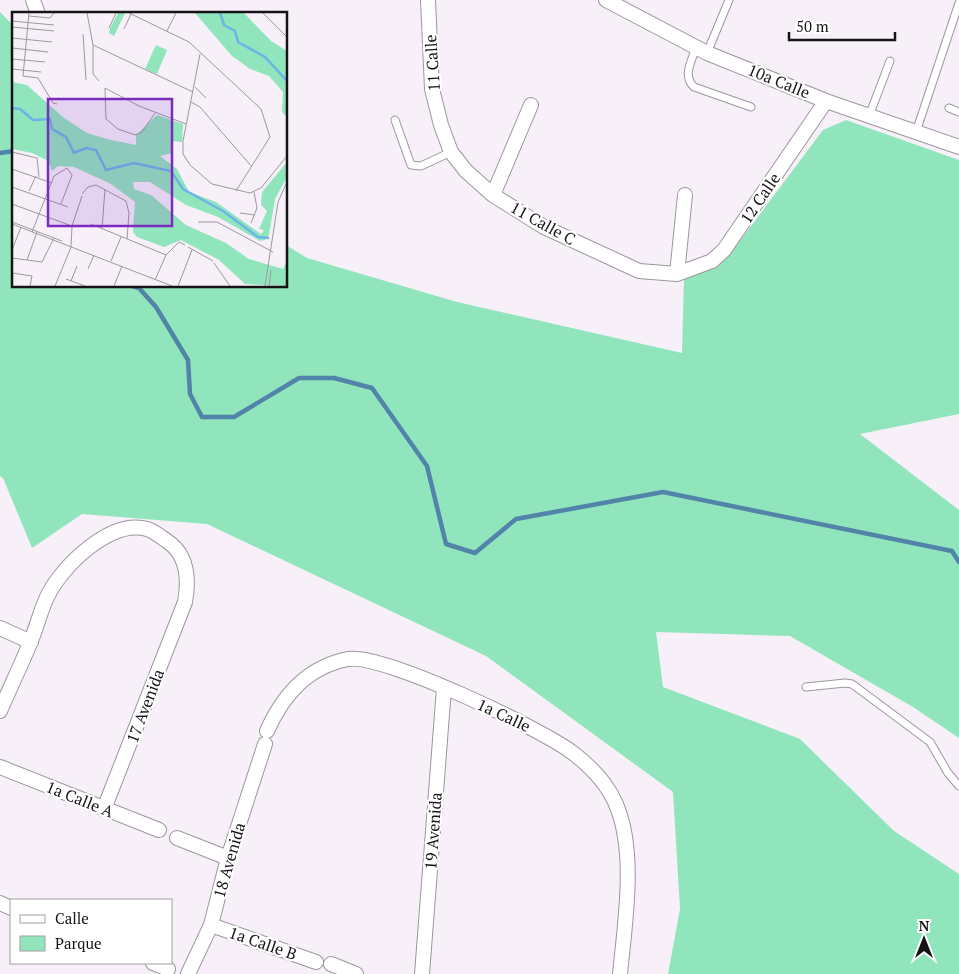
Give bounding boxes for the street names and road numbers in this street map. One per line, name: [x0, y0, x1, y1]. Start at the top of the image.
street label: 11 Calle: [419, 34, 445, 92]
street label: 10a Calle: [745, 59, 813, 103]
street label: 12 Calle: [735, 168, 785, 228]
street label: 11 Calle C: [507, 196, 579, 250]
street label: 17 Avenida: [121, 666, 169, 746]
street label: 1a Calle: [474, 693, 534, 737]
street label: 1a Calle A: [43, 775, 117, 823]
street label: 19 Avenida: [419, 792, 447, 870]
street label: 18 Avenida: [208, 820, 250, 900]
street label: 1a Calle B: [226, 921, 300, 965]

